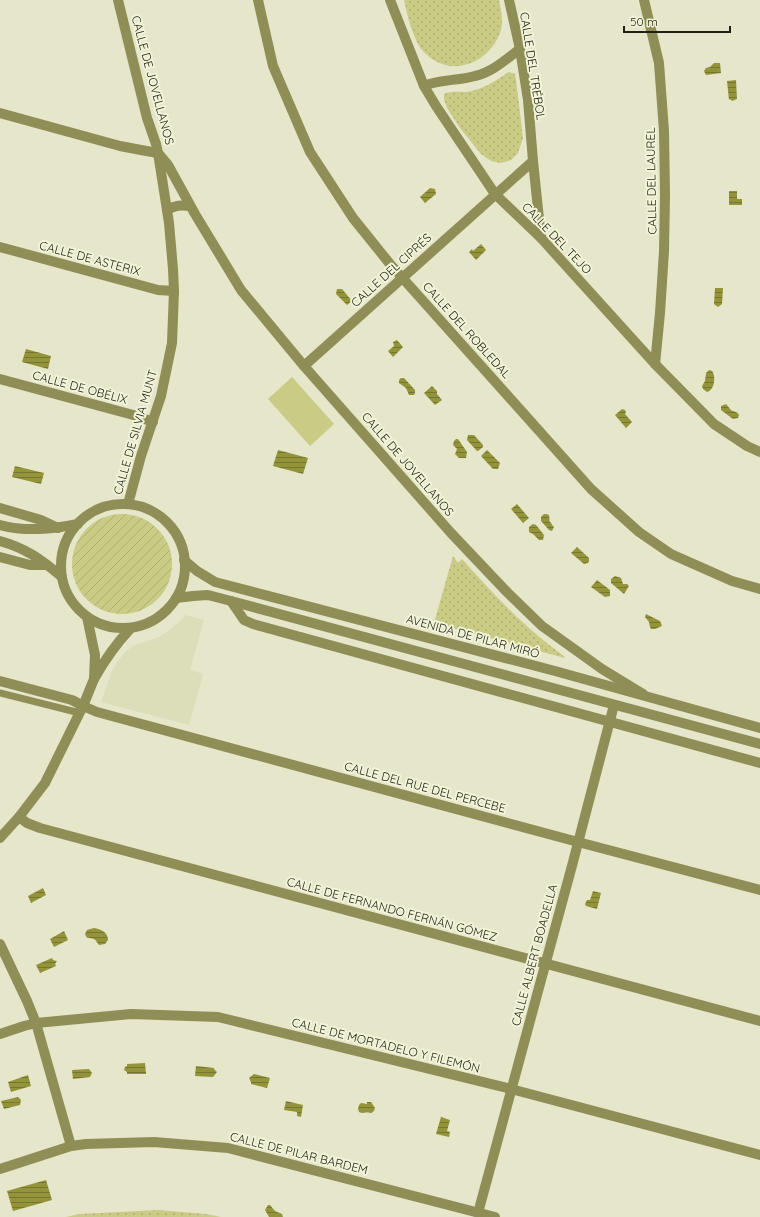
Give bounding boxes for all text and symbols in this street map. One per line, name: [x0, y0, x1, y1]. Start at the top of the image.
scale bar: [624, 8, 730, 34]
street label: CALLE DEL TRÉBOL: [517, 11, 549, 122]
street label: CALLE DE JOVELLANOS: [129, 14, 178, 146]
text: 50 m: [630, 14, 658, 29]
street label: CALLE DEL LAUREL: [643, 127, 659, 235]
street label: CALLE DEL TEJO: [519, 199, 595, 277]
street label: CALLE DEL CIPRÉS: [348, 230, 435, 310]
street label: CALLE DE ASTERIX: [38, 237, 142, 279]
street label: CALLE DEL ROBLEDAL: [420, 279, 515, 382]
street label: CALLE DE OBÉLIX: [31, 367, 129, 407]
street label: CALLE DE SILVIA MUNT: [110, 368, 160, 496]
street label: CALLE DE JOVELLANOS: [359, 409, 457, 519]
street label: AVENIDA DE PILAR MIRÓ: [405, 611, 541, 661]
street label: CALLE DEL RUE DEL PERCEBE: [343, 758, 508, 816]
street label: CALLE DE FERNANDO FERNÁN GÓMEZ: [285, 874, 499, 944]
street label: CALLE ALBERT BOADELLA: [508, 882, 560, 1028]
street label: CALLE DE MORTADELO Y FILEMÓN: [290, 1014, 482, 1076]
street label: CALLE DE PILAR BARDEM: [228, 1129, 370, 1177]

